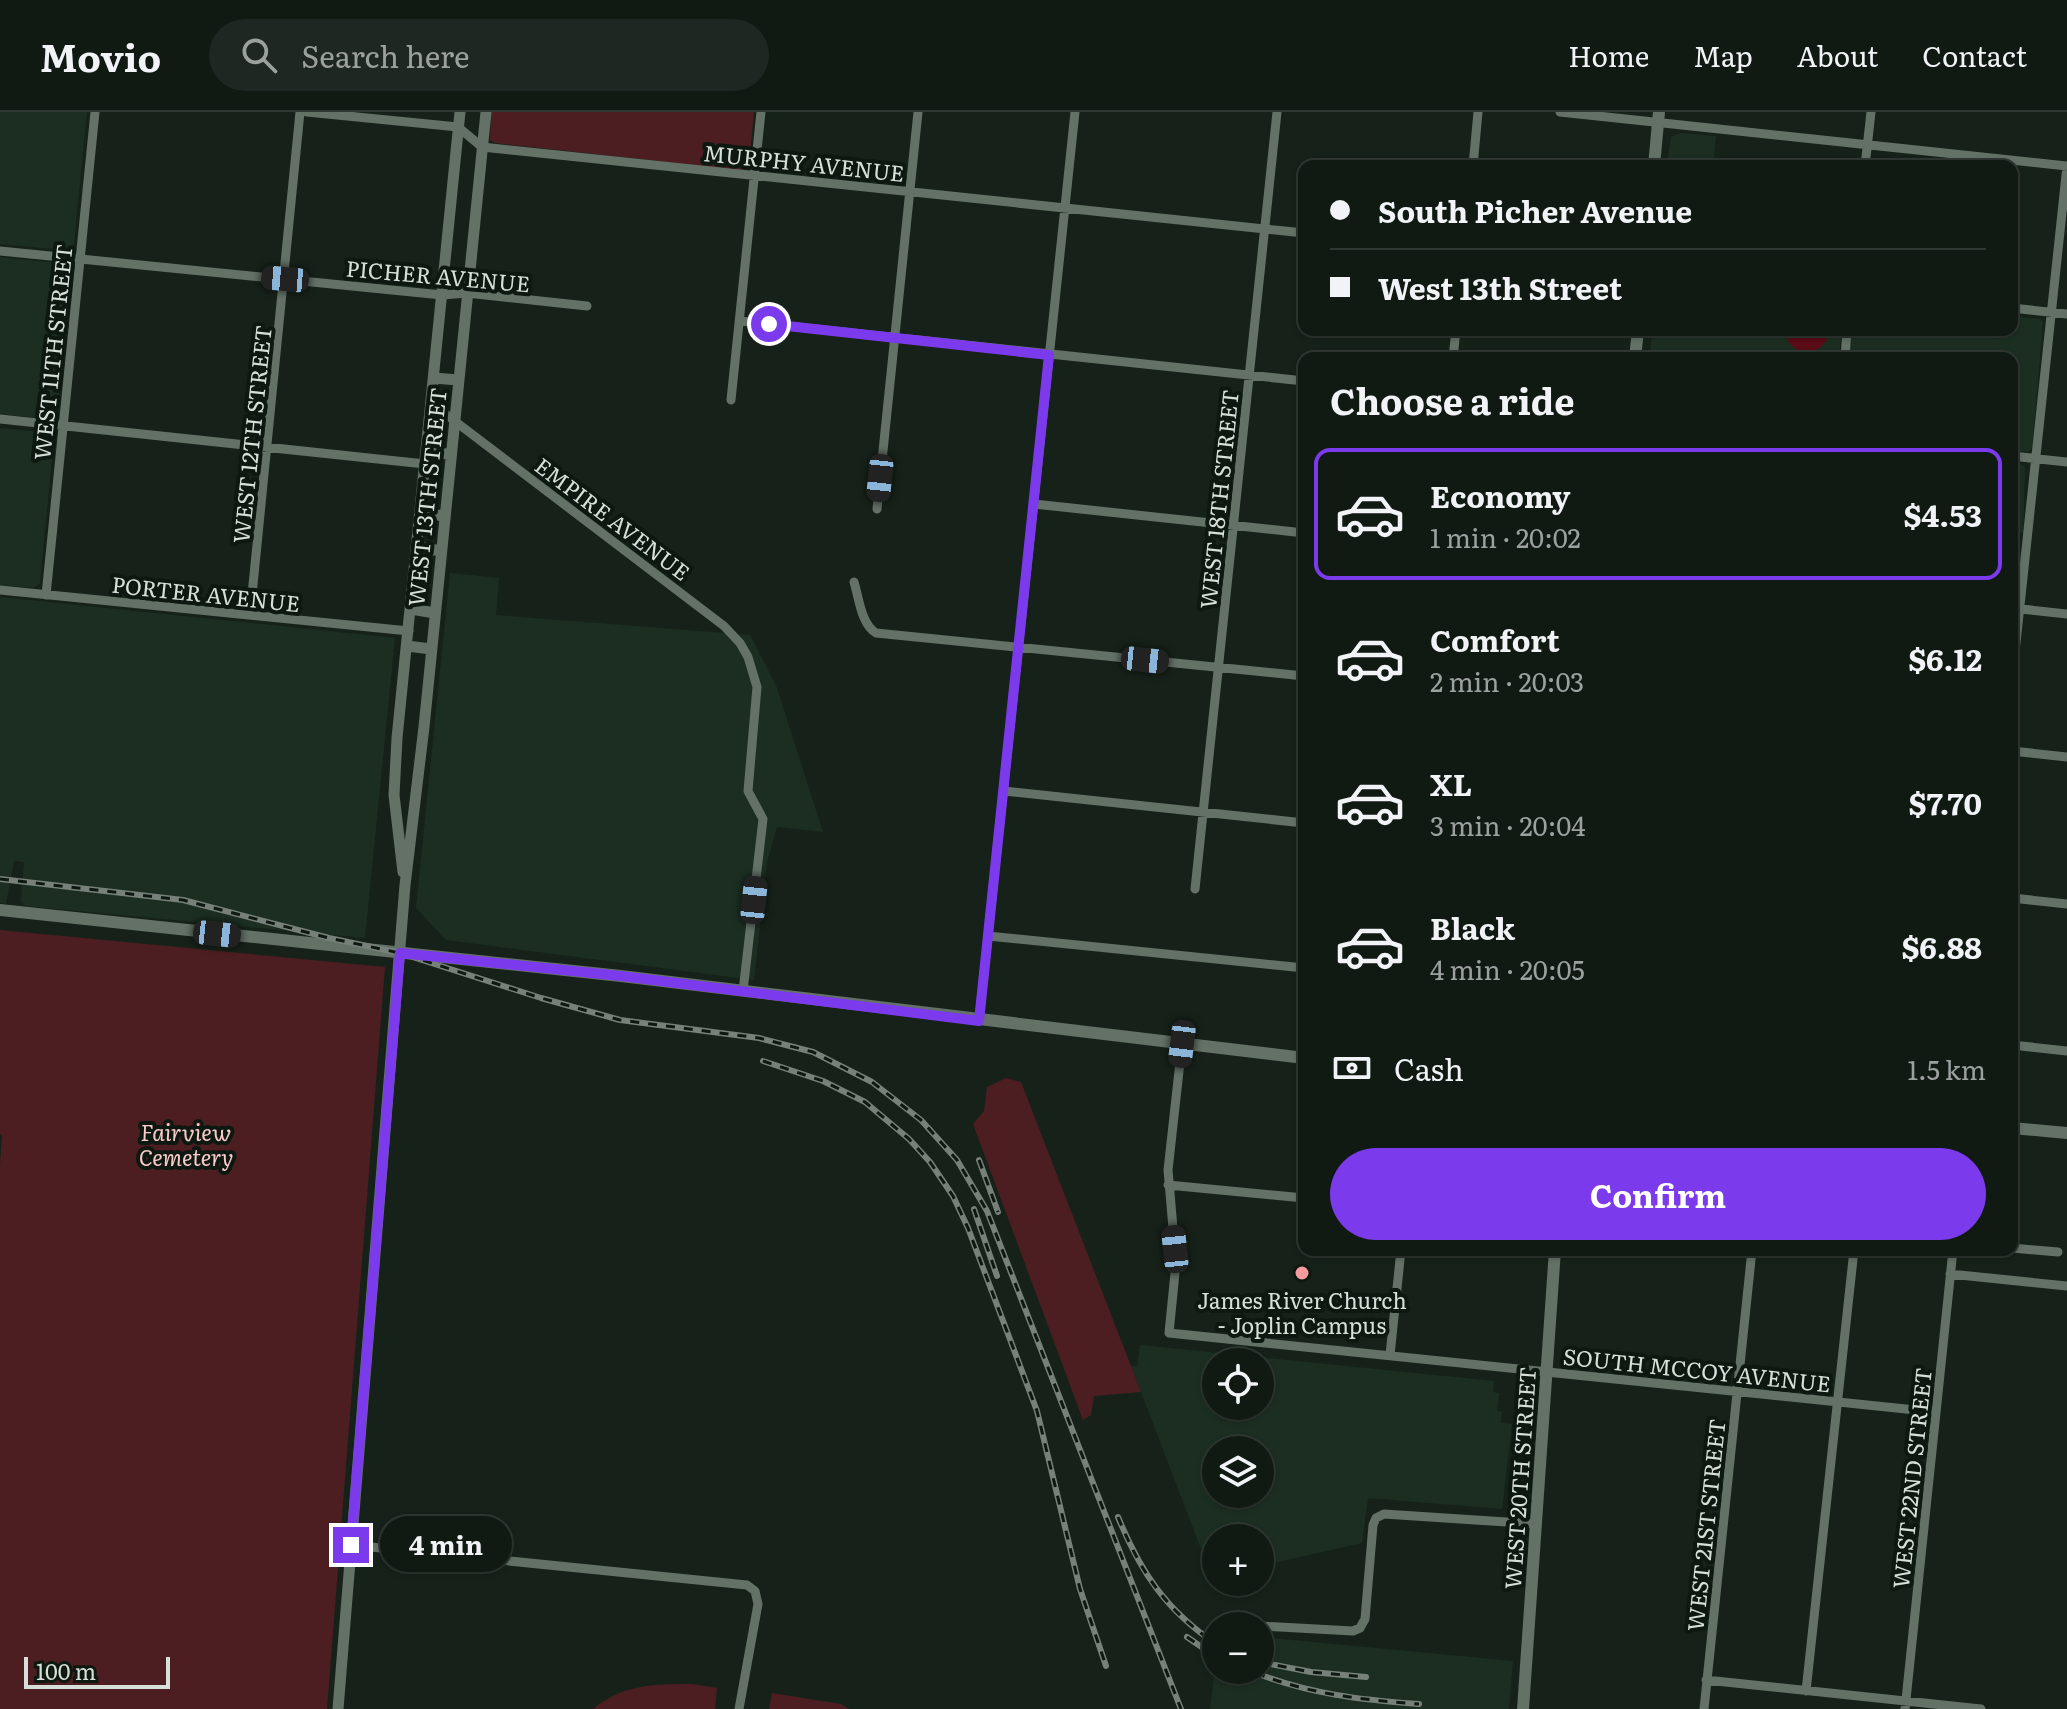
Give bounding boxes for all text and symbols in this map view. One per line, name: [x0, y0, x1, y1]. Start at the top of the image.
search box: [209, 19, 769, 91]
text: Movio: [40, 27, 161, 84]
icon: search: [237, 33, 281, 77]
text: Search here: [301, 33, 470, 77]
text: Home: [1568, 34, 1649, 76]
text: Map: [1693, 34, 1753, 76]
text: About: [1797, 34, 1878, 76]
text: Contact: [1922, 34, 2027, 76]
street label: MURPHY AVENUE: [702, 135, 906, 189]
text: South Picher Avenue: [1378, 188, 1692, 232]
street label: WEST 11TH STREET: [24, 242, 80, 462]
street label: PICHER AVENUE: [345, 251, 531, 299]
car: [260, 265, 310, 293]
text: West 13th Street: [1378, 265, 1622, 309]
route start: [751, 306, 787, 342]
street label: WEST 12TH STREET: [223, 323, 279, 545]
text: Choose a ride: [1330, 373, 1575, 426]
street label: WEST 13TH STREET: [398, 386, 454, 608]
street label: WEST 18TH STREET: [1190, 388, 1246, 610]
street label: EMPIRE AVENUE: [528, 449, 698, 587]
car: [866, 453, 894, 503]
text: Economy: [1430, 473, 1570, 517]
icon: car: [1334, 478, 1406, 550]
text: $4.53: [1903, 492, 1982, 536]
text: 1 min · 20:02: [1430, 517, 1581, 556]
street label: PORTER AVENUE: [110, 567, 302, 619]
text: Comfort: [1430, 617, 1560, 661]
icon: car: [1334, 622, 1406, 694]
text: $6.12: [1908, 636, 1982, 680]
car: [1120, 646, 1170, 674]
text: 2 min · 20:03: [1430, 661, 1584, 700]
text: XL: [1430, 761, 1472, 805]
icon: car: [1334, 766, 1406, 838]
text: $7.70: [1909, 780, 1982, 824]
text: 3 min · 20:04: [1430, 805, 1586, 844]
car: [740, 875, 768, 925]
text: Black: [1430, 905, 1515, 949]
icon: car: [1334, 910, 1406, 982]
car: [192, 920, 242, 948]
text: $6.88: [1901, 924, 1982, 968]
text: 4 min · 20:05: [1430, 949, 1585, 988]
car: [1167, 1019, 1197, 1069]
icon: cash: [1330, 1046, 1374, 1090]
text: Cash: [1394, 1046, 1464, 1090]
text: 1.5 km: [1907, 1049, 1986, 1088]
park label: Fairview Cemetery: [139, 1115, 233, 1173]
button: Confirm: [1330, 1148, 1986, 1240]
car: [1161, 1224, 1189, 1274]
marker: James River Church - Joplin Campus: [1293, 1264, 1311, 1282]
place label: James River Church - Joplin Campus: [1197, 1283, 1407, 1341]
street label: SOUTH MCCOY AVENUE: [1562, 1339, 1832, 1399]
map controls: [1202, 1348, 1274, 1684]
button: locate: [1202, 1348, 1274, 1420]
street label: WEST 20TH STREET: [1495, 1366, 1543, 1590]
street label: WEST 22ND STREET: [1883, 1366, 1939, 1590]
street label: WEST 21ST STREET: [1677, 1417, 1733, 1633]
button: layers: [1202, 1436, 1274, 1508]
callout: 4 min: [379, 1517, 511, 1573]
text: 4 min: [409, 1524, 483, 1563]
button: +: [1202, 1524, 1274, 1596]
route end: [333, 1527, 369, 1563]
button: −: [1202, 1612, 1274, 1684]
scale bar: [24, 1653, 170, 1689]
text: 100 m: [36, 1654, 96, 1687]

